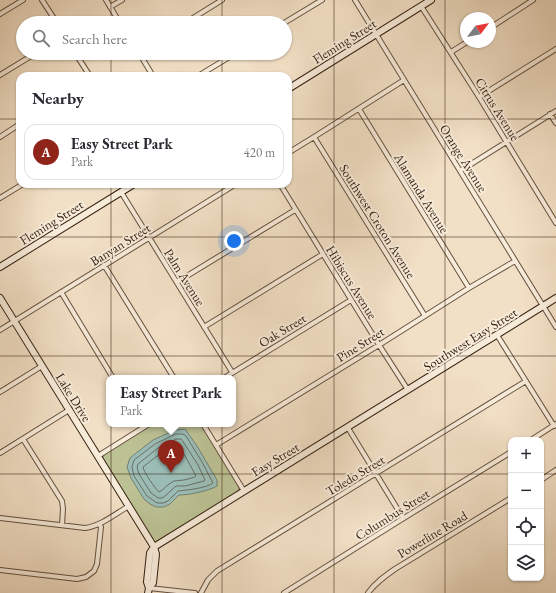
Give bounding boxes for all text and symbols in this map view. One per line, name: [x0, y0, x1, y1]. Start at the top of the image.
north arrow: [460, 12, 496, 48]
street label: Fleming Street: [309, 15, 379, 68]
search box: [16, 16, 292, 60]
icon: search: [30, 27, 52, 49]
text: Search here: [62, 29, 127, 48]
street label: Citrus Avenue: [471, 74, 524, 144]
text: Nearby: [32, 87, 84, 109]
street label: Orange Avenue: [436, 121, 491, 195]
text: Easy Street Park: [71, 134, 173, 153]
text: A: [41, 144, 51, 161]
text: 420 m: [244, 144, 275, 161]
street label: Alamanda Avenue: [390, 149, 453, 236]
text: Park: [71, 153, 93, 170]
street label: Southwest Croton Avenue: [335, 161, 420, 282]
street label: Fleming Street: [16, 196, 86, 249]
street label: Banyan Street: [87, 219, 154, 270]
your location: [224, 231, 244, 251]
street label: Hibiscus Avenue: [322, 242, 381, 322]
street label: Palm Avenue: [160, 245, 209, 309]
street label: Southwest Easy Street: [420, 304, 520, 375]
street label: Oak Street: [255, 310, 309, 351]
street label: Pine Street: [333, 323, 387, 366]
street label: Lake Drive: [52, 370, 95, 425]
popup: [106, 375, 236, 427]
text: Easy Street Park: [120, 383, 222, 402]
text: Park: [120, 402, 142, 419]
map controls: [508, 437, 544, 581]
button: +: [508, 437, 544, 473]
street label: Easy Street: [248, 438, 302, 480]
pin: A: [158, 440, 184, 473]
street label: Toledo Street: [323, 451, 388, 500]
button: −: [508, 473, 544, 509]
street label: Columbus Street: [352, 485, 433, 544]
street label: Powerline Road: [394, 507, 471, 562]
button: locate: [508, 509, 544, 545]
button: layers: [508, 545, 544, 581]

